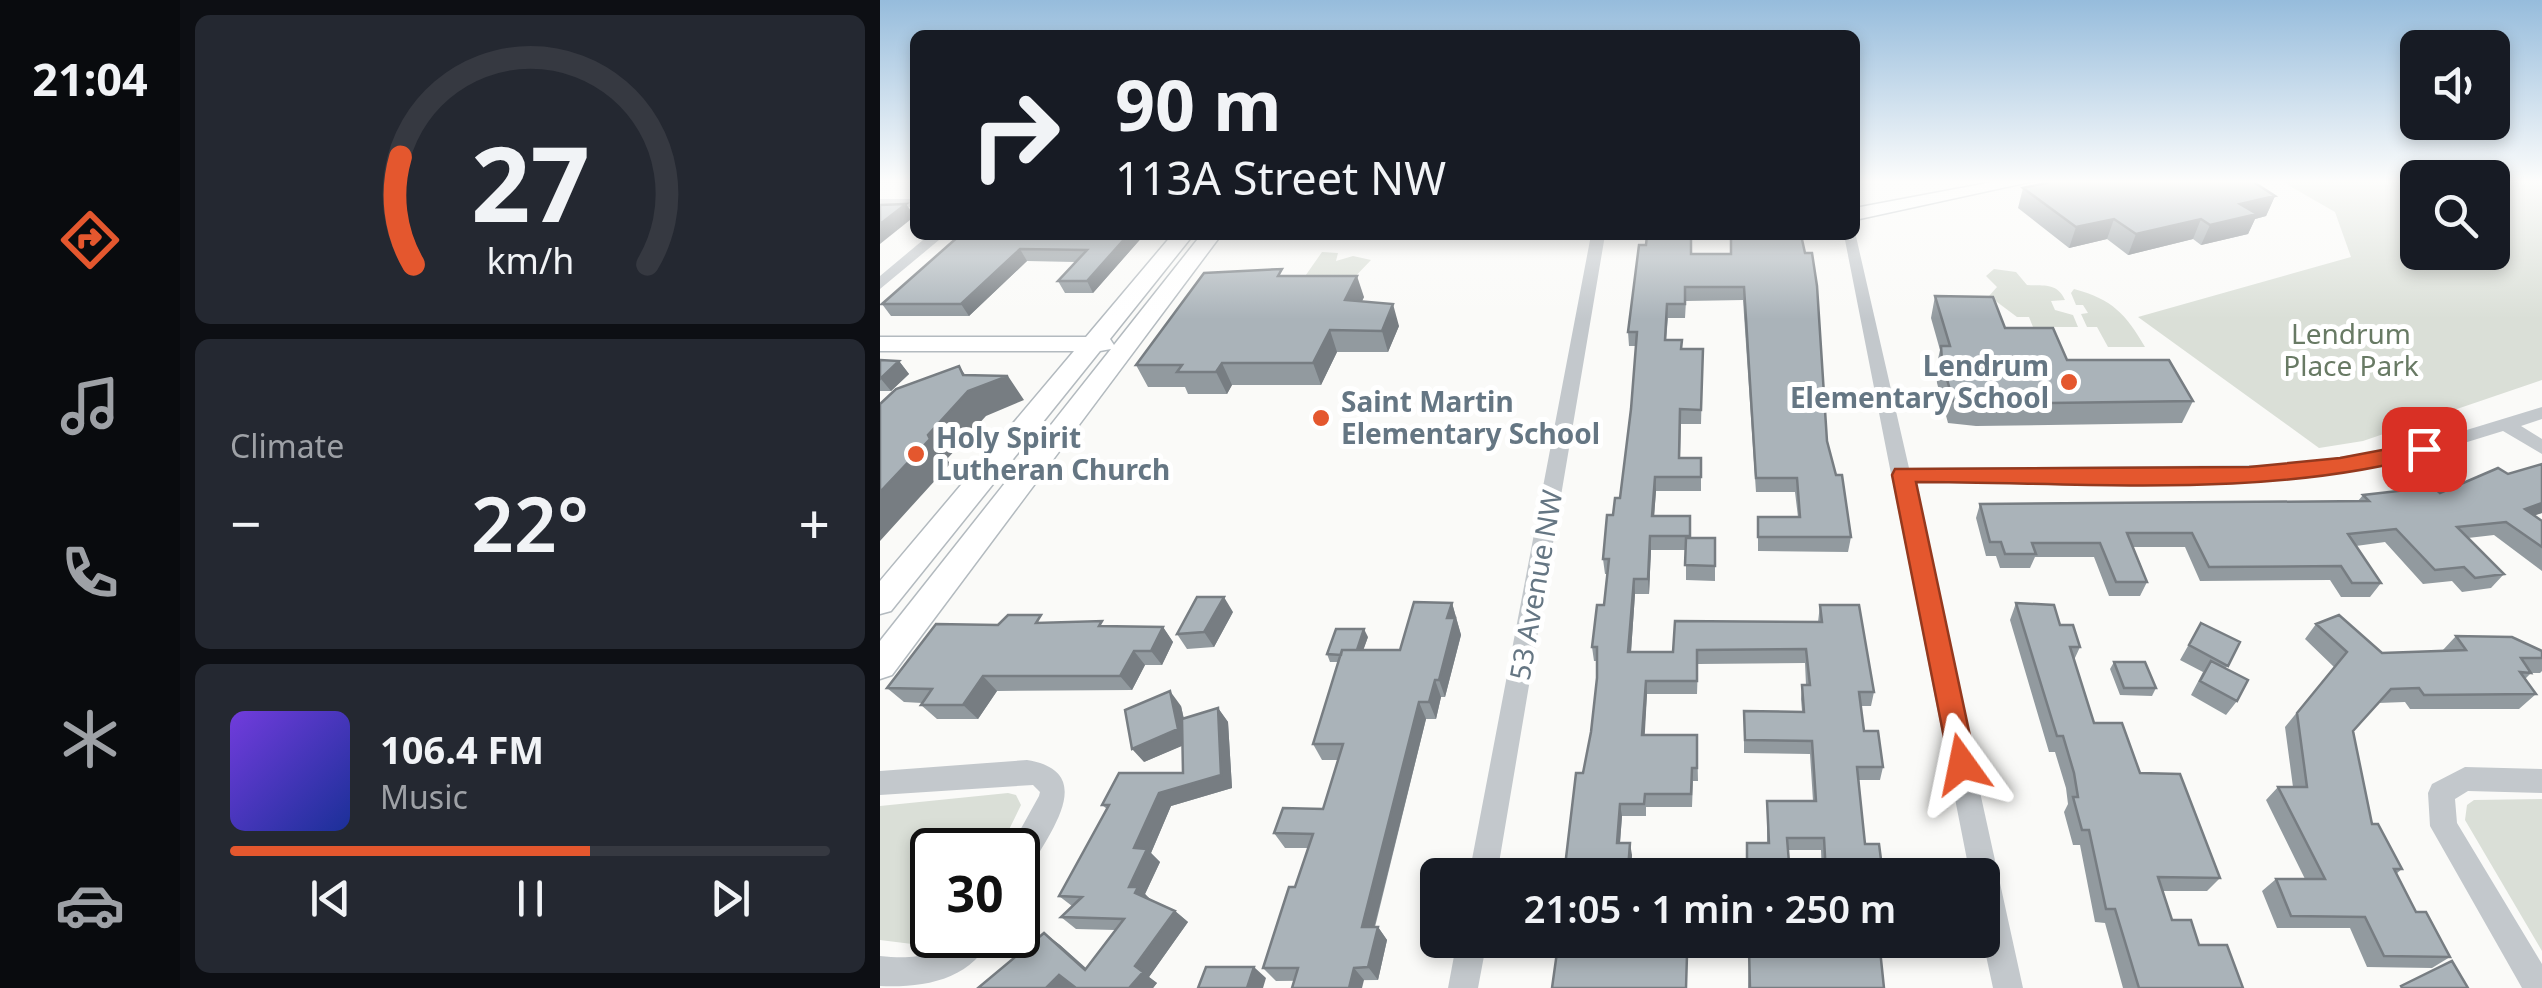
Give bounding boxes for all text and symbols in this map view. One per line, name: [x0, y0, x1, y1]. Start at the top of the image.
map controls: [2400, 30, 2510, 270]
button: sound: [2400, 30, 2510, 140]
text: 21:04: [32, 48, 148, 109]
text: 90 m: [1115, 56, 1282, 152]
icon: right: [950, 70, 1080, 200]
text: 27: [471, 111, 589, 252]
text: 113A Street NW: [1115, 147, 1446, 208]
button: search: [2400, 160, 2510, 270]
icon: directions: [55, 205, 125, 275]
text: km/h: [486, 236, 574, 284]
park label: Lendrum Place Park: [2283, 314, 2419, 384]
place label: Lendrum Elementary School: [1790, 346, 2049, 416]
icon: music: [55, 371, 125, 441]
marker: Lendrum Elementary School: [2058, 371, 2080, 393]
place label: Saint Martin Elementary School: [1341, 382, 1600, 452]
marker: Saint Martin Elementary School: [1310, 407, 1332, 429]
pin: [2382, 407, 2467, 492]
place label: Holy Spirit Lutheran Church: [936, 418, 1170, 488]
icon: arrive: [2397, 422, 2452, 477]
text: Climate: [230, 424, 344, 467]
marker: Holy Spirit Lutheran Church: [905, 443, 927, 465]
text: 22°: [471, 472, 589, 574]
text: −: [230, 485, 261, 560]
text: +: [799, 485, 830, 560]
street label: 53 Avenue NW: [1500, 487, 1570, 683]
icon: phone: [55, 538, 125, 608]
icon: climate: [55, 704, 125, 774]
position arrow: [1910, 712, 2014, 816]
text: 106.4 FM: [380, 723, 544, 775]
text: Music: [380, 775, 468, 818]
speed limit sign: 30: [910, 828, 1040, 958]
icon: car: [55, 870, 125, 940]
icon: previous: [303, 871, 358, 926]
icon: pause: [503, 871, 558, 926]
icon: next: [703, 871, 758, 926]
text: 21:05 · 1 min · 250 m: [1524, 882, 1896, 934]

